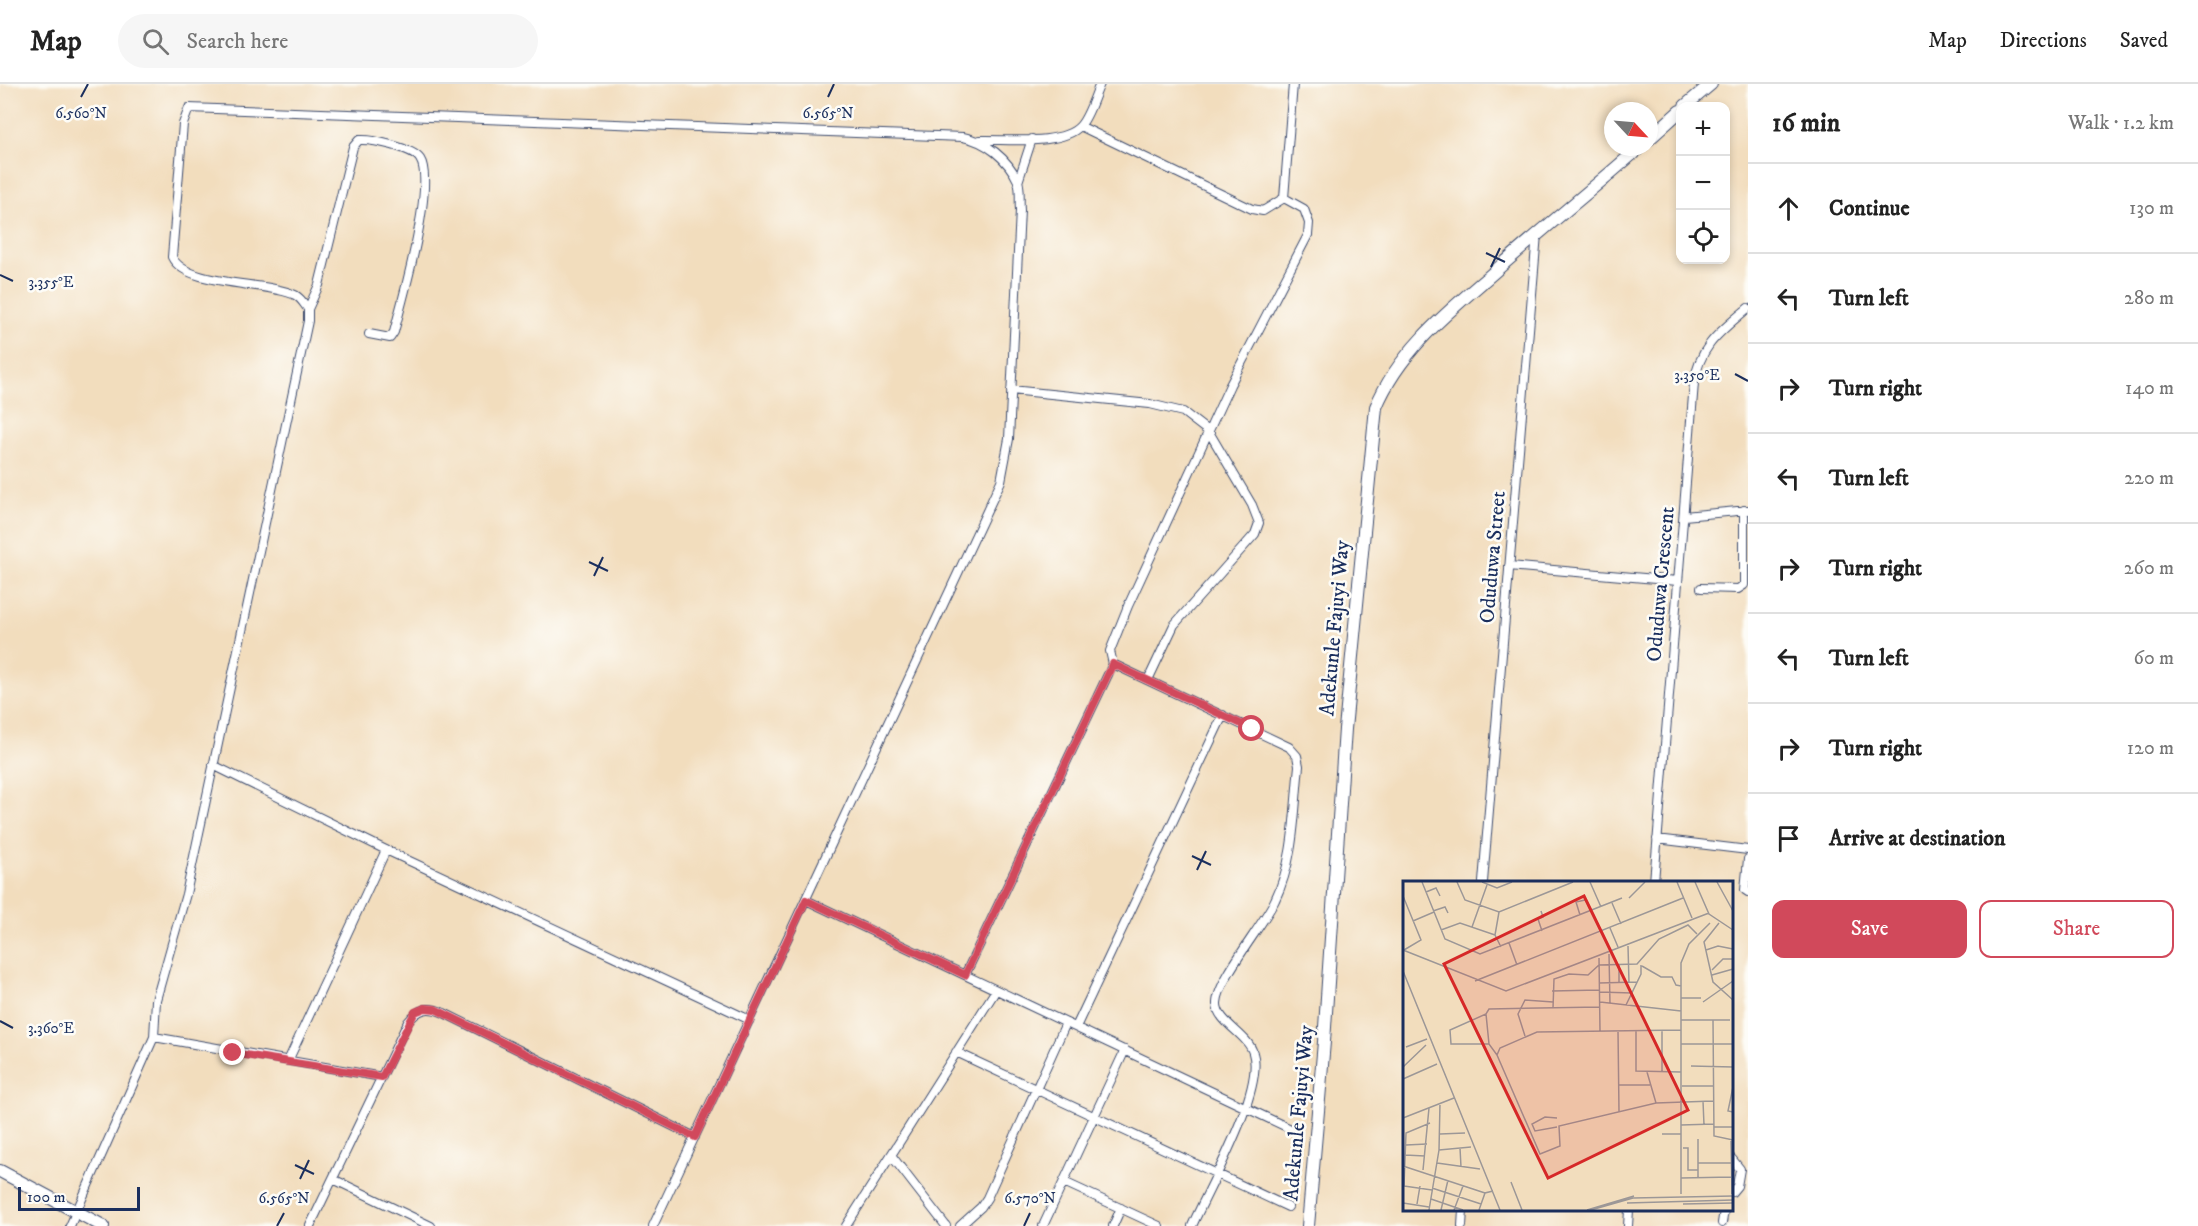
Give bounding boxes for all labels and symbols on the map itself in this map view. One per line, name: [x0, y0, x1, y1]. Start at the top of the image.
north arrow: [1604, 102, 1658, 156]
text: 6.560°N: [55, 104, 107, 123]
text: 6.565°N: [802, 104, 854, 123]
text: 3.355°E: [28, 273, 74, 292]
text: 3.350°E: [1674, 366, 1720, 385]
street label: Oduduwa Street: [1474, 490, 1512, 624]
street label: Oduduwa Crescent: [1641, 505, 1681, 663]
street label: Adekunle Fajuyi Way: [1314, 538, 1356, 717]
route start: [1238, 715, 1264, 741]
inset map: [1403, 881, 1733, 1211]
text: 3.360°E: [28, 1019, 74, 1038]
street label: Adekunle Fajuyi Way: [1278, 1023, 1320, 1202]
route end: [219, 1039, 245, 1065]
scale bar: [18, 1184, 140, 1212]
text: 6.565°N: [258, 1189, 310, 1208]
text: 6.570°N: [1004, 1189, 1056, 1208]

